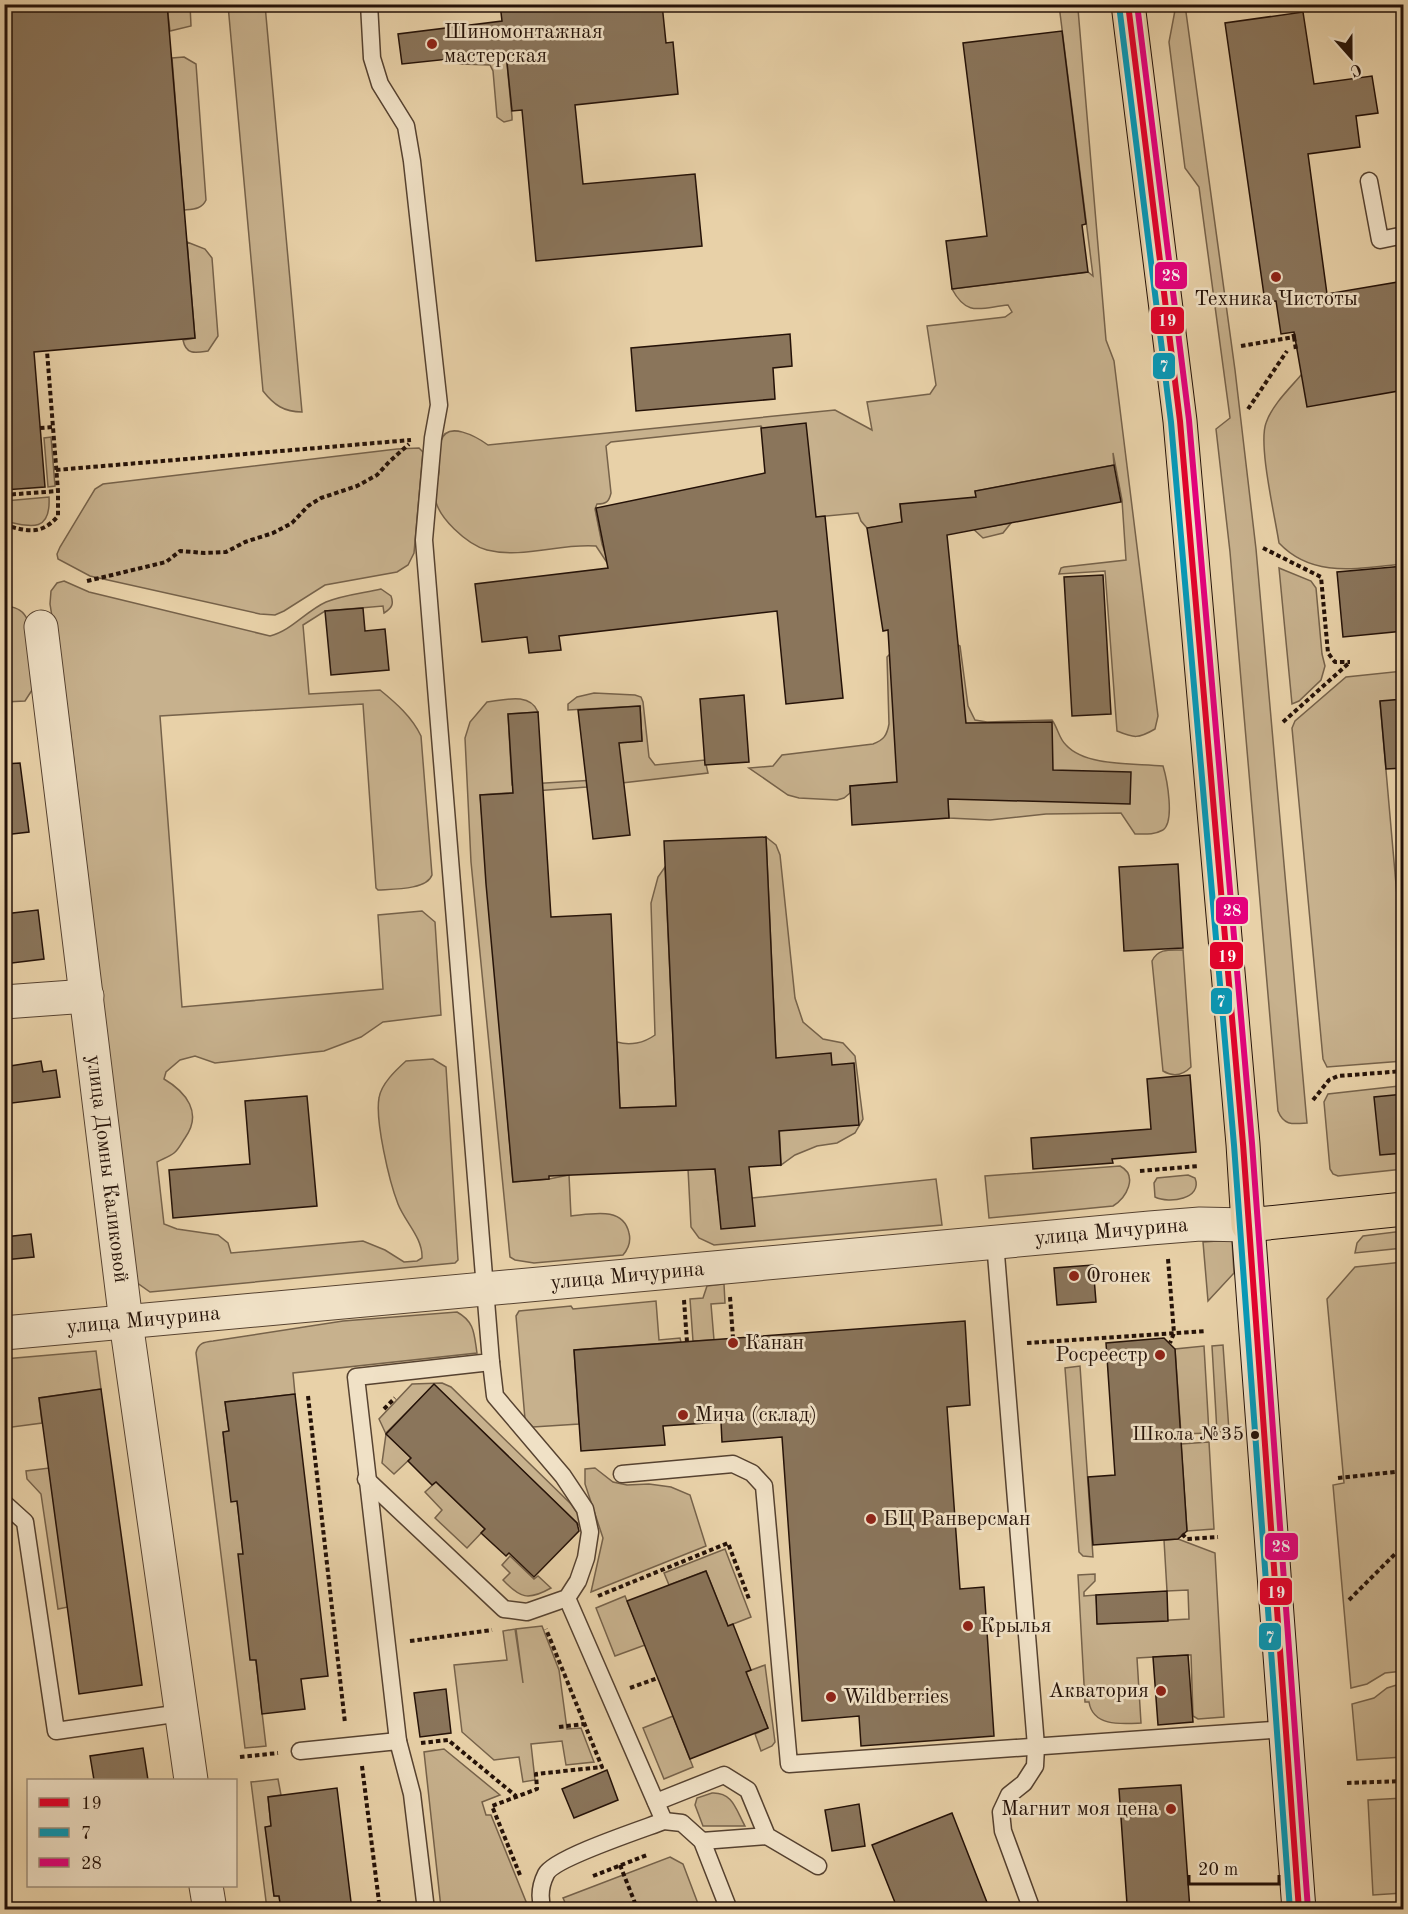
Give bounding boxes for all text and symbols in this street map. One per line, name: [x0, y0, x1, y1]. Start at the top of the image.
place label: Шиномонтажная мастерская: [444, 22, 603, 67]
north arrow: [1321, 27, 1381, 87]
marker: Шиномонтажная мастерская: [425, 37, 439, 51]
text: С: [1348, 60, 1363, 78]
line badge: 28: [1154, 261, 1188, 290]
text: 28: [1162, 269, 1180, 285]
marker: Техника Чистоты: [1269, 270, 1283, 284]
place label: Техника Чистоты: [1194, 289, 1358, 310]
line badge: 19: [1150, 306, 1185, 335]
text: 19: [1158, 314, 1176, 330]
line badge: 7: [1152, 352, 1176, 380]
text: 7: [1159, 360, 1169, 376]
line badge: 28: [1215, 896, 1249, 925]
text: 28: [1223, 904, 1241, 920]
line badge: 19: [1209, 941, 1244, 970]
text: 19: [1218, 950, 1236, 966]
line badge: 7: [1210, 987, 1233, 1015]
text: 7: [1216, 995, 1226, 1011]
street label: улица Домны Каликовой: [83, 1054, 132, 1284]
street label: улица Мичурина: [1034, 1214, 1189, 1249]
street label: улица Мичурина: [550, 1258, 705, 1293]
place label: Огонек: [1086, 1266, 1151, 1287]
marker: Огонек: [1067, 1269, 1081, 1283]
street label: улица Мичурина: [66, 1303, 221, 1338]
place label: Канан: [745, 1333, 804, 1354]
marker: Канан: [726, 1336, 740, 1350]
place label: Росреестр: [1055, 1345, 1148, 1366]
marker: Росреестр: [1153, 1348, 1167, 1362]
place label: Мича (склад): [695, 1405, 817, 1426]
marker: Мича (склад): [676, 1408, 690, 1422]
place label: Школа №35: [1132, 1425, 1244, 1445]
marker: Школа №35: [1249, 1429, 1261, 1441]
place label: БЦ Ранверсман: [883, 1509, 1030, 1530]
marker: БЦ Ранверсман: [864, 1512, 878, 1526]
line badge: 28: [1264, 1532, 1299, 1561]
text: 28: [1272, 1540, 1290, 1556]
line badge: 19: [1259, 1577, 1293, 1606]
text: 19: [1267, 1586, 1285, 1602]
place label: Крылья: [980, 1616, 1051, 1637]
marker: Крылья: [961, 1619, 975, 1633]
line badge: 7: [1258, 1622, 1282, 1651]
text: 7: [1265, 1631, 1275, 1647]
place label: Акватория: [1049, 1681, 1149, 1702]
marker: Акватория: [1154, 1684, 1168, 1698]
place label: Wildberries: [843, 1687, 949, 1708]
marker: Wildberries: [824, 1690, 838, 1704]
legend: [27, 1779, 237, 1887]
text: 19: [81, 1795, 102, 1813]
place label: Магнит моя цена: [1001, 1799, 1159, 1820]
marker: Магнит моя цена: [1164, 1802, 1178, 1816]
text: 7: [81, 1825, 91, 1843]
scale bar: [1189, 1848, 1279, 1886]
text: 28: [81, 1855, 102, 1873]
text: 20 m: [1198, 1861, 1238, 1879]

